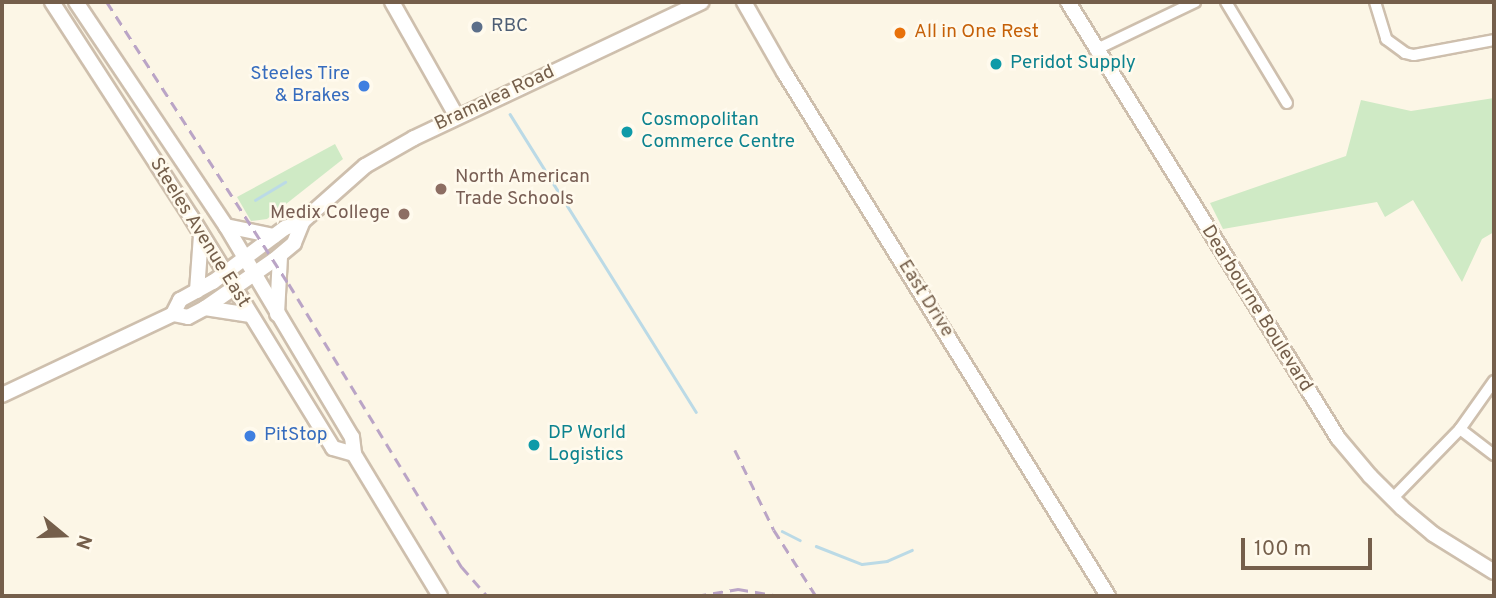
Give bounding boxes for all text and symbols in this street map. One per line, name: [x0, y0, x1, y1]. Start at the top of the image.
place label: RBC: [491, 16, 528, 38]
marker: RBC: [469, 19, 485, 35]
place label: All in One Rest: [914, 22, 1039, 44]
marker: All in One Rest: [892, 25, 908, 41]
place label: Peridot Supply: [1010, 53, 1136, 75]
marker: Peridot Supply: [988, 56, 1004, 72]
street label: Bramalea Road: [432, 61, 558, 137]
place label: Steeles Tire & Brakes: [250, 64, 350, 108]
marker: Steeles Tire & Brakes: [356, 78, 372, 94]
place label: Cosmopolitan Commerce Centre: [641, 110, 795, 154]
marker: Cosmopolitan Commerce Centre: [619, 124, 635, 140]
street label: Steeles Avenue East: [144, 154, 254, 312]
place label: North American Trade Schools: [455, 167, 591, 211]
marker: North American Trade Schools: [433, 181, 449, 197]
place label: Medix College: [270, 203, 390, 225]
marker: Medix College: [396, 206, 412, 222]
street label: Dearbourne Boulevard: [1196, 222, 1316, 396]
street label: East Drive: [892, 256, 958, 342]
place label: DP World Logistics: [548, 423, 626, 467]
place label: PitStop: [264, 425, 327, 447]
marker: PitStop: [242, 428, 258, 444]
marker: DP World Logistics: [526, 437, 542, 453]
north arrow: [28, 500, 98, 570]
scale bar: [1244, 524, 1375, 568]
text: N: [69, 531, 96, 552]
text: 100 m: [1254, 536, 1311, 563]

